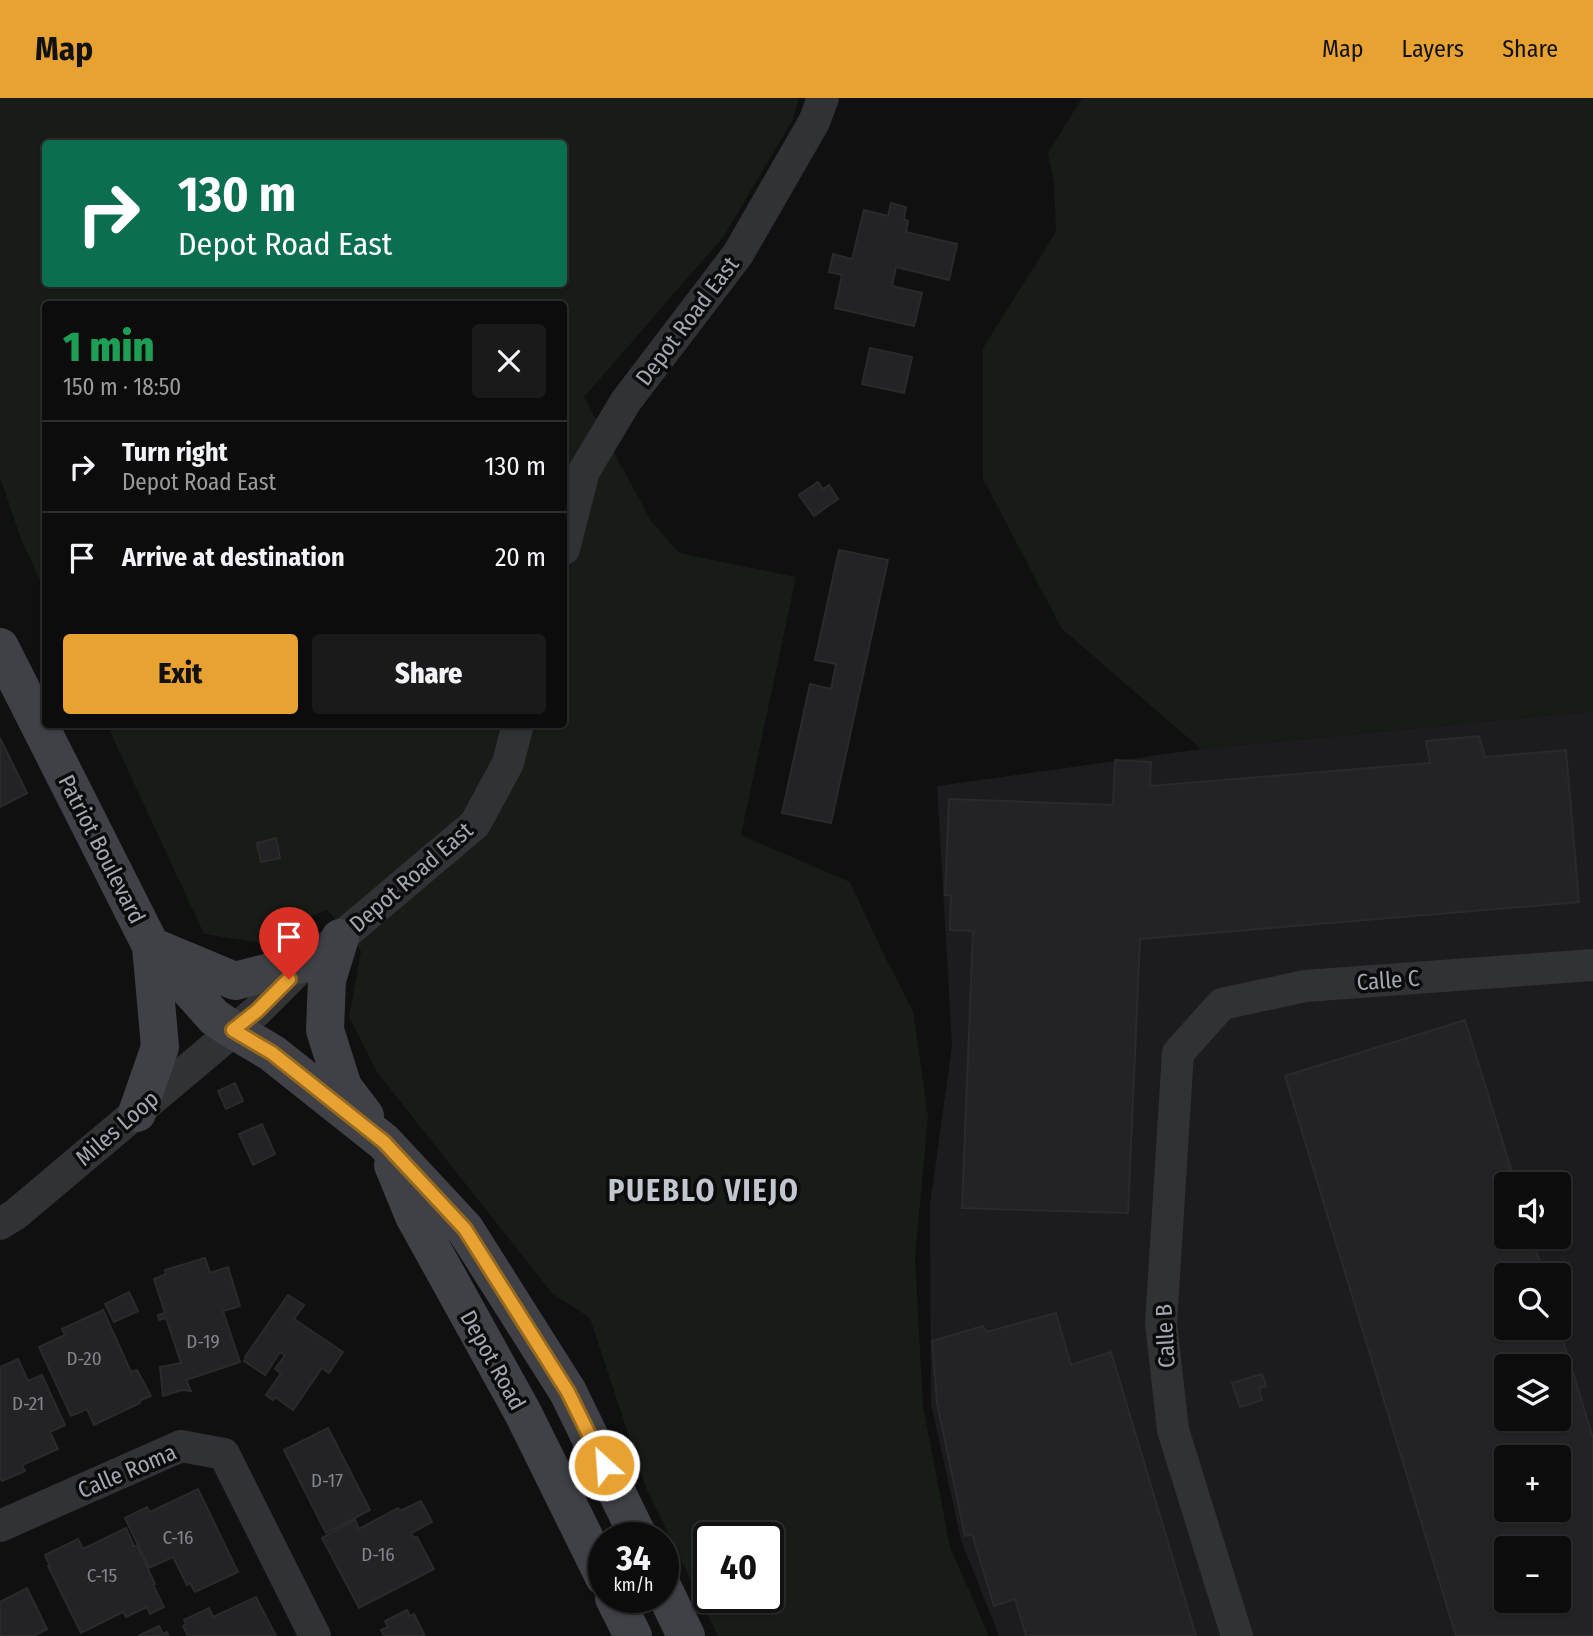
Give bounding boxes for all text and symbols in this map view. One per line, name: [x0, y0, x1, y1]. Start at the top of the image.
text: Map: [35, 29, 93, 69]
text: Map: [1322, 35, 1364, 63]
text: Layers: [1402, 35, 1464, 63]
text: Share: [1502, 35, 1558, 63]
text: 130 m: [178, 165, 296, 224]
icon: right: [63, 168, 154, 259]
text: Depot Road East: [178, 225, 392, 263]
street label: Depot Road East: [629, 251, 745, 391]
text: 1 min: [63, 322, 154, 372]
button: close: [472, 324, 546, 398]
text: 150 m · 18:50: [63, 373, 181, 401]
text: Turn right: [122, 437, 228, 468]
icon: right: [63, 448, 101, 486]
text: 130 m: [484, 451, 546, 482]
text: Depot Road East: [122, 468, 276, 496]
icon: arrive: [63, 539, 101, 577]
text: Arrive at destination: [122, 542, 345, 573]
text: 20 m: [495, 542, 546, 573]
button: Exit: [63, 634, 298, 714]
button: Share: [312, 634, 546, 714]
street label: Patriot Boulevard: [52, 770, 152, 928]
street label: Depot Road East: [344, 816, 479, 938]
pin: [259, 907, 319, 979]
icon: arrive: [270, 918, 308, 956]
street label: Calle C: [1356, 964, 1421, 996]
street label: Miles Loop: [70, 1084, 164, 1172]
map controls: [1494, 1172, 1571, 1613]
button: sound: [1494, 1172, 1571, 1249]
district label: PUEBLO VIEJO: [608, 1173, 800, 1209]
button: search: [1494, 1263, 1571, 1340]
street label: Calle B: [1149, 1303, 1181, 1369]
street label: Depot Road: [454, 1305, 532, 1415]
house number: D-19: [186, 1330, 220, 1353]
house number: D-20: [66, 1347, 102, 1370]
button: layers: [1494, 1354, 1571, 1431]
house number: D-21: [12, 1392, 44, 1415]
position arrow: [567, 1428, 641, 1502]
street label: Calle Roma: [73, 1438, 181, 1504]
button: +: [1494, 1445, 1571, 1522]
house number: D-17: [311, 1469, 343, 1492]
speed limit sign: 40: [693, 1522, 784, 1613]
house number: C-16: [162, 1526, 194, 1549]
button: −: [1494, 1536, 1571, 1613]
text: 34: [616, 1537, 651, 1579]
house number: D-16: [361, 1543, 395, 1566]
house number: C-15: [87, 1564, 117, 1587]
text: km/h: [613, 1574, 654, 1596]

